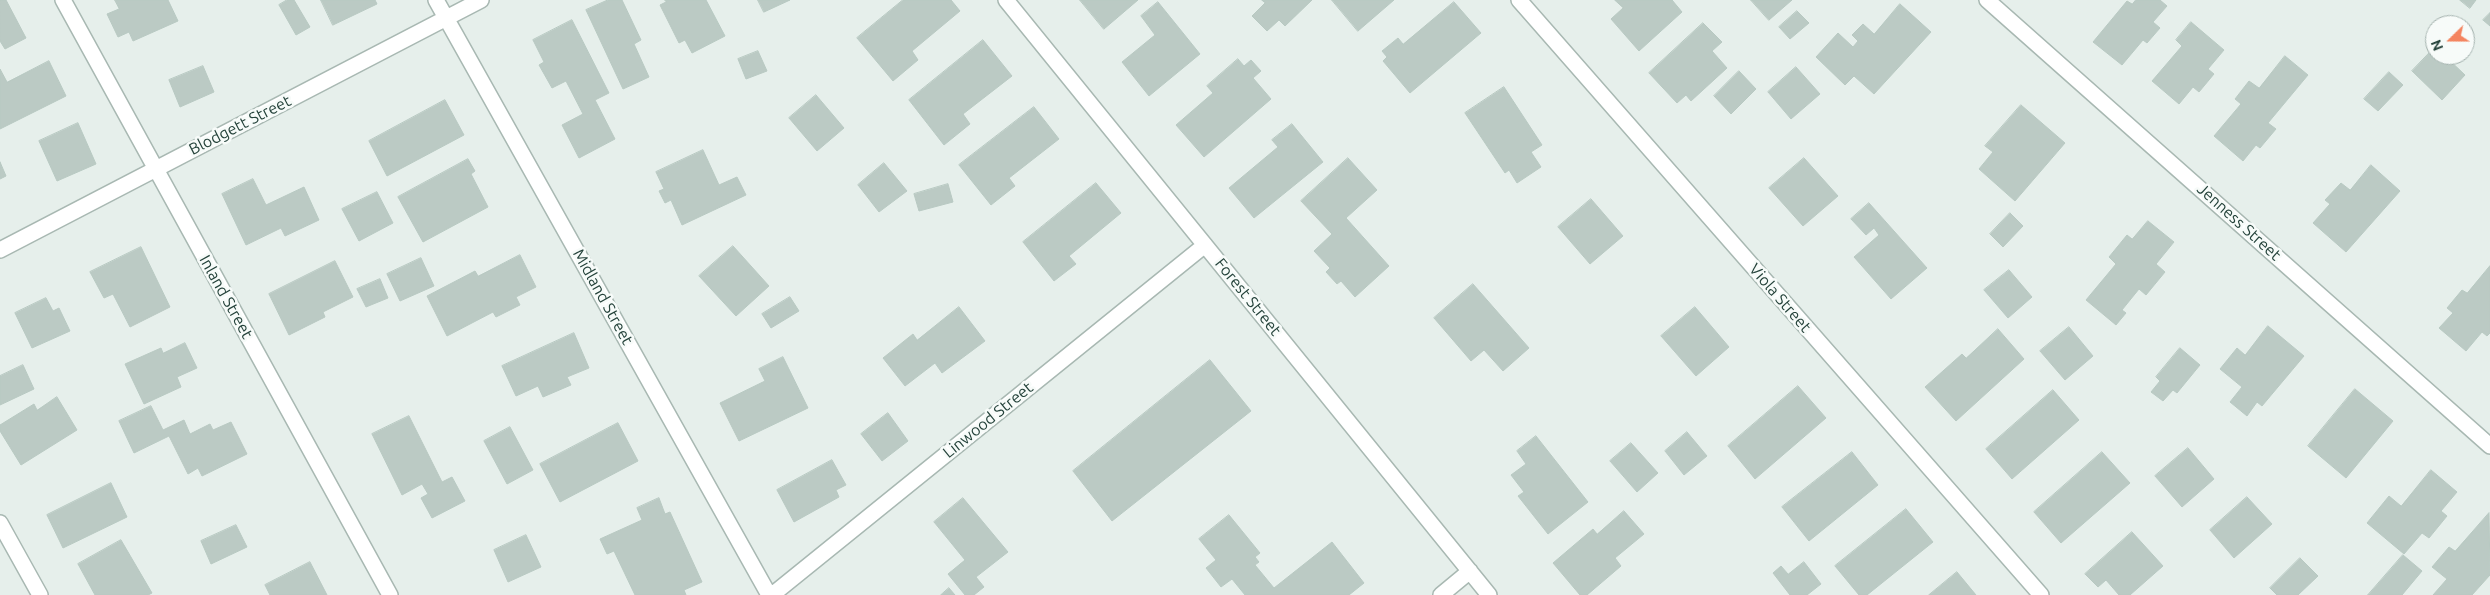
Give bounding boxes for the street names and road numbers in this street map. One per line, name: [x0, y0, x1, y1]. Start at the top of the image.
street label: Blodgett Street: [186, 91, 294, 159]
street label: Jenness Street: [2193, 179, 2285, 265]
street label: Midland Street: [569, 246, 637, 348]
street label: Inland Street: [195, 252, 257, 342]
street label: Forest Street: [1211, 254, 1285, 340]
street label: Viola Street: [1745, 260, 1815, 336]
street label: Linwood Street: [939, 378, 1037, 462]

